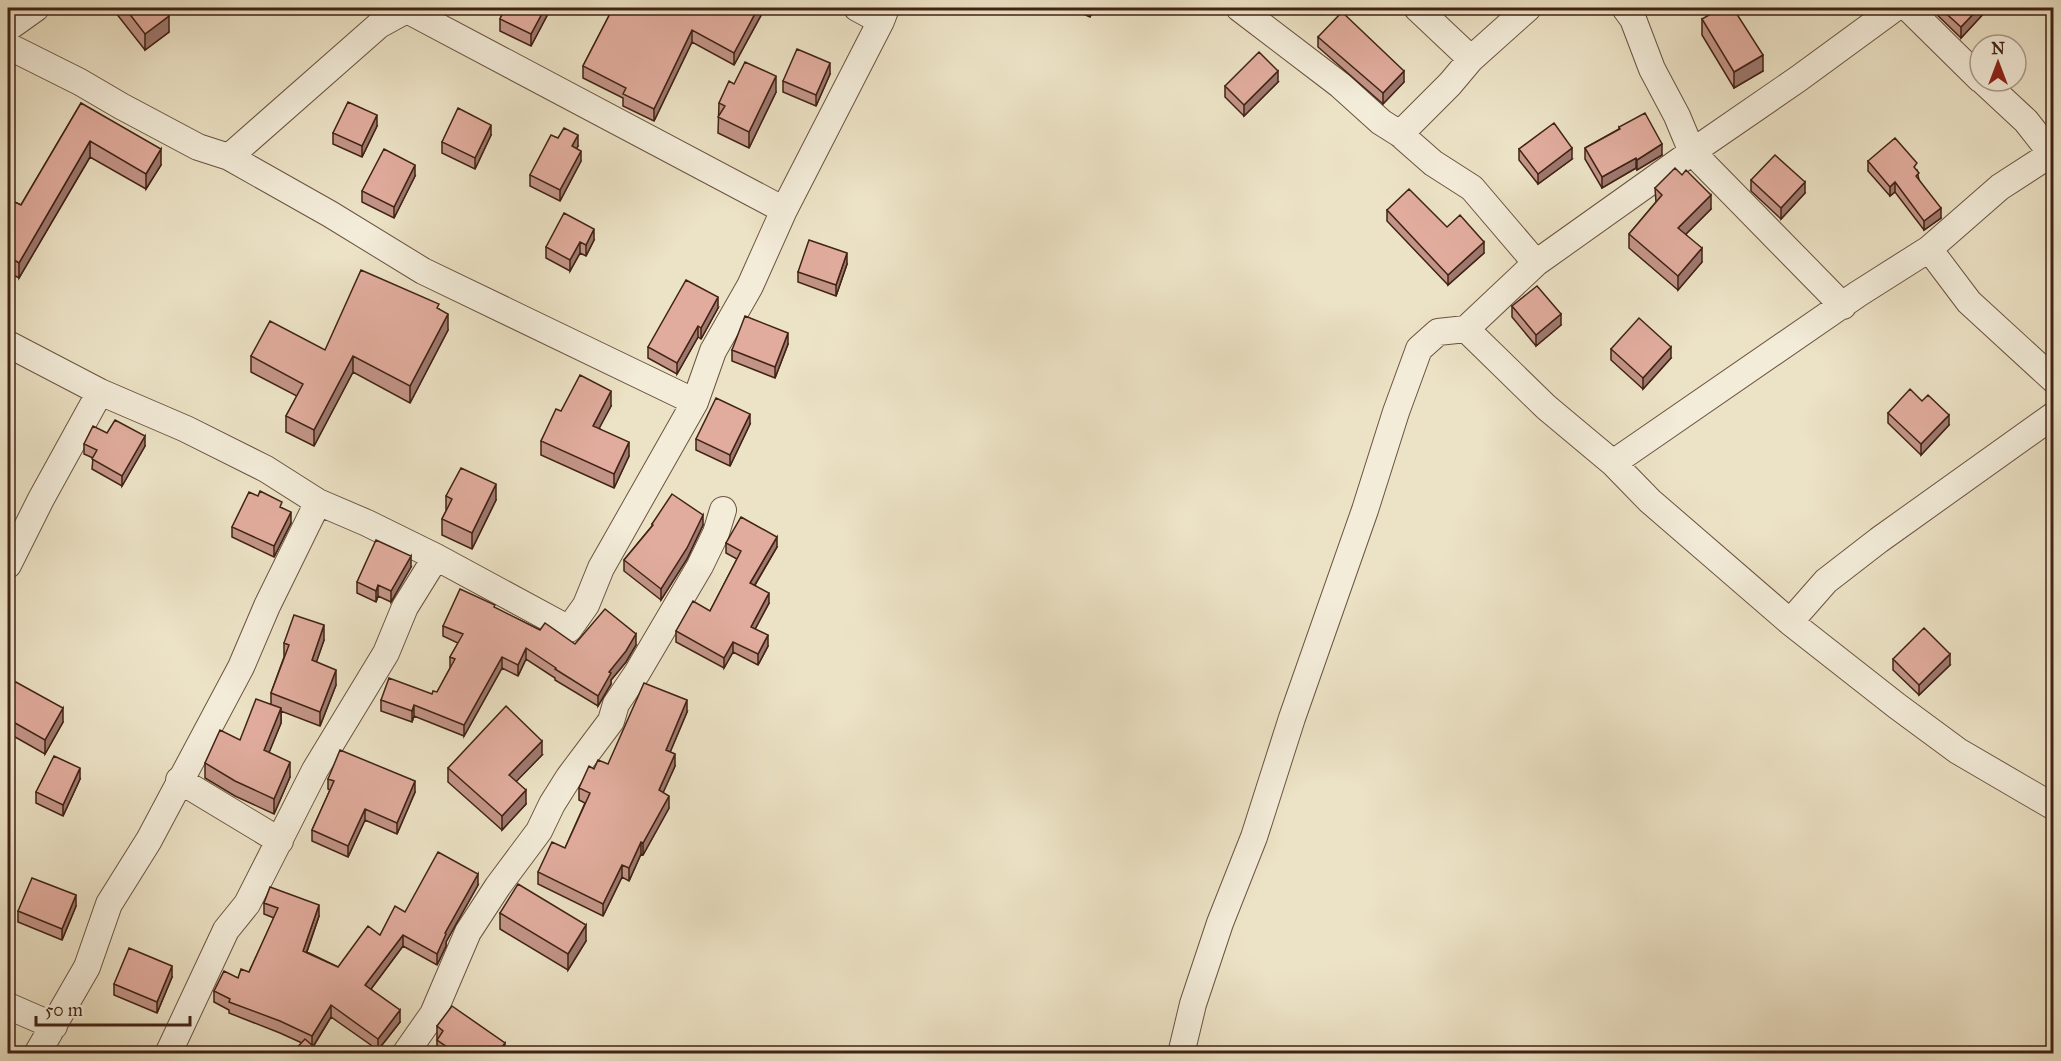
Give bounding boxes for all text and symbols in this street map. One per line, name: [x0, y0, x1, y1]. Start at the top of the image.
north arrow: [1968, 33, 2028, 93]
text: N: [1991, 39, 2005, 58]
scale bar: [36, 989, 190, 1027]
text: 50 m: [45, 999, 83, 1021]

